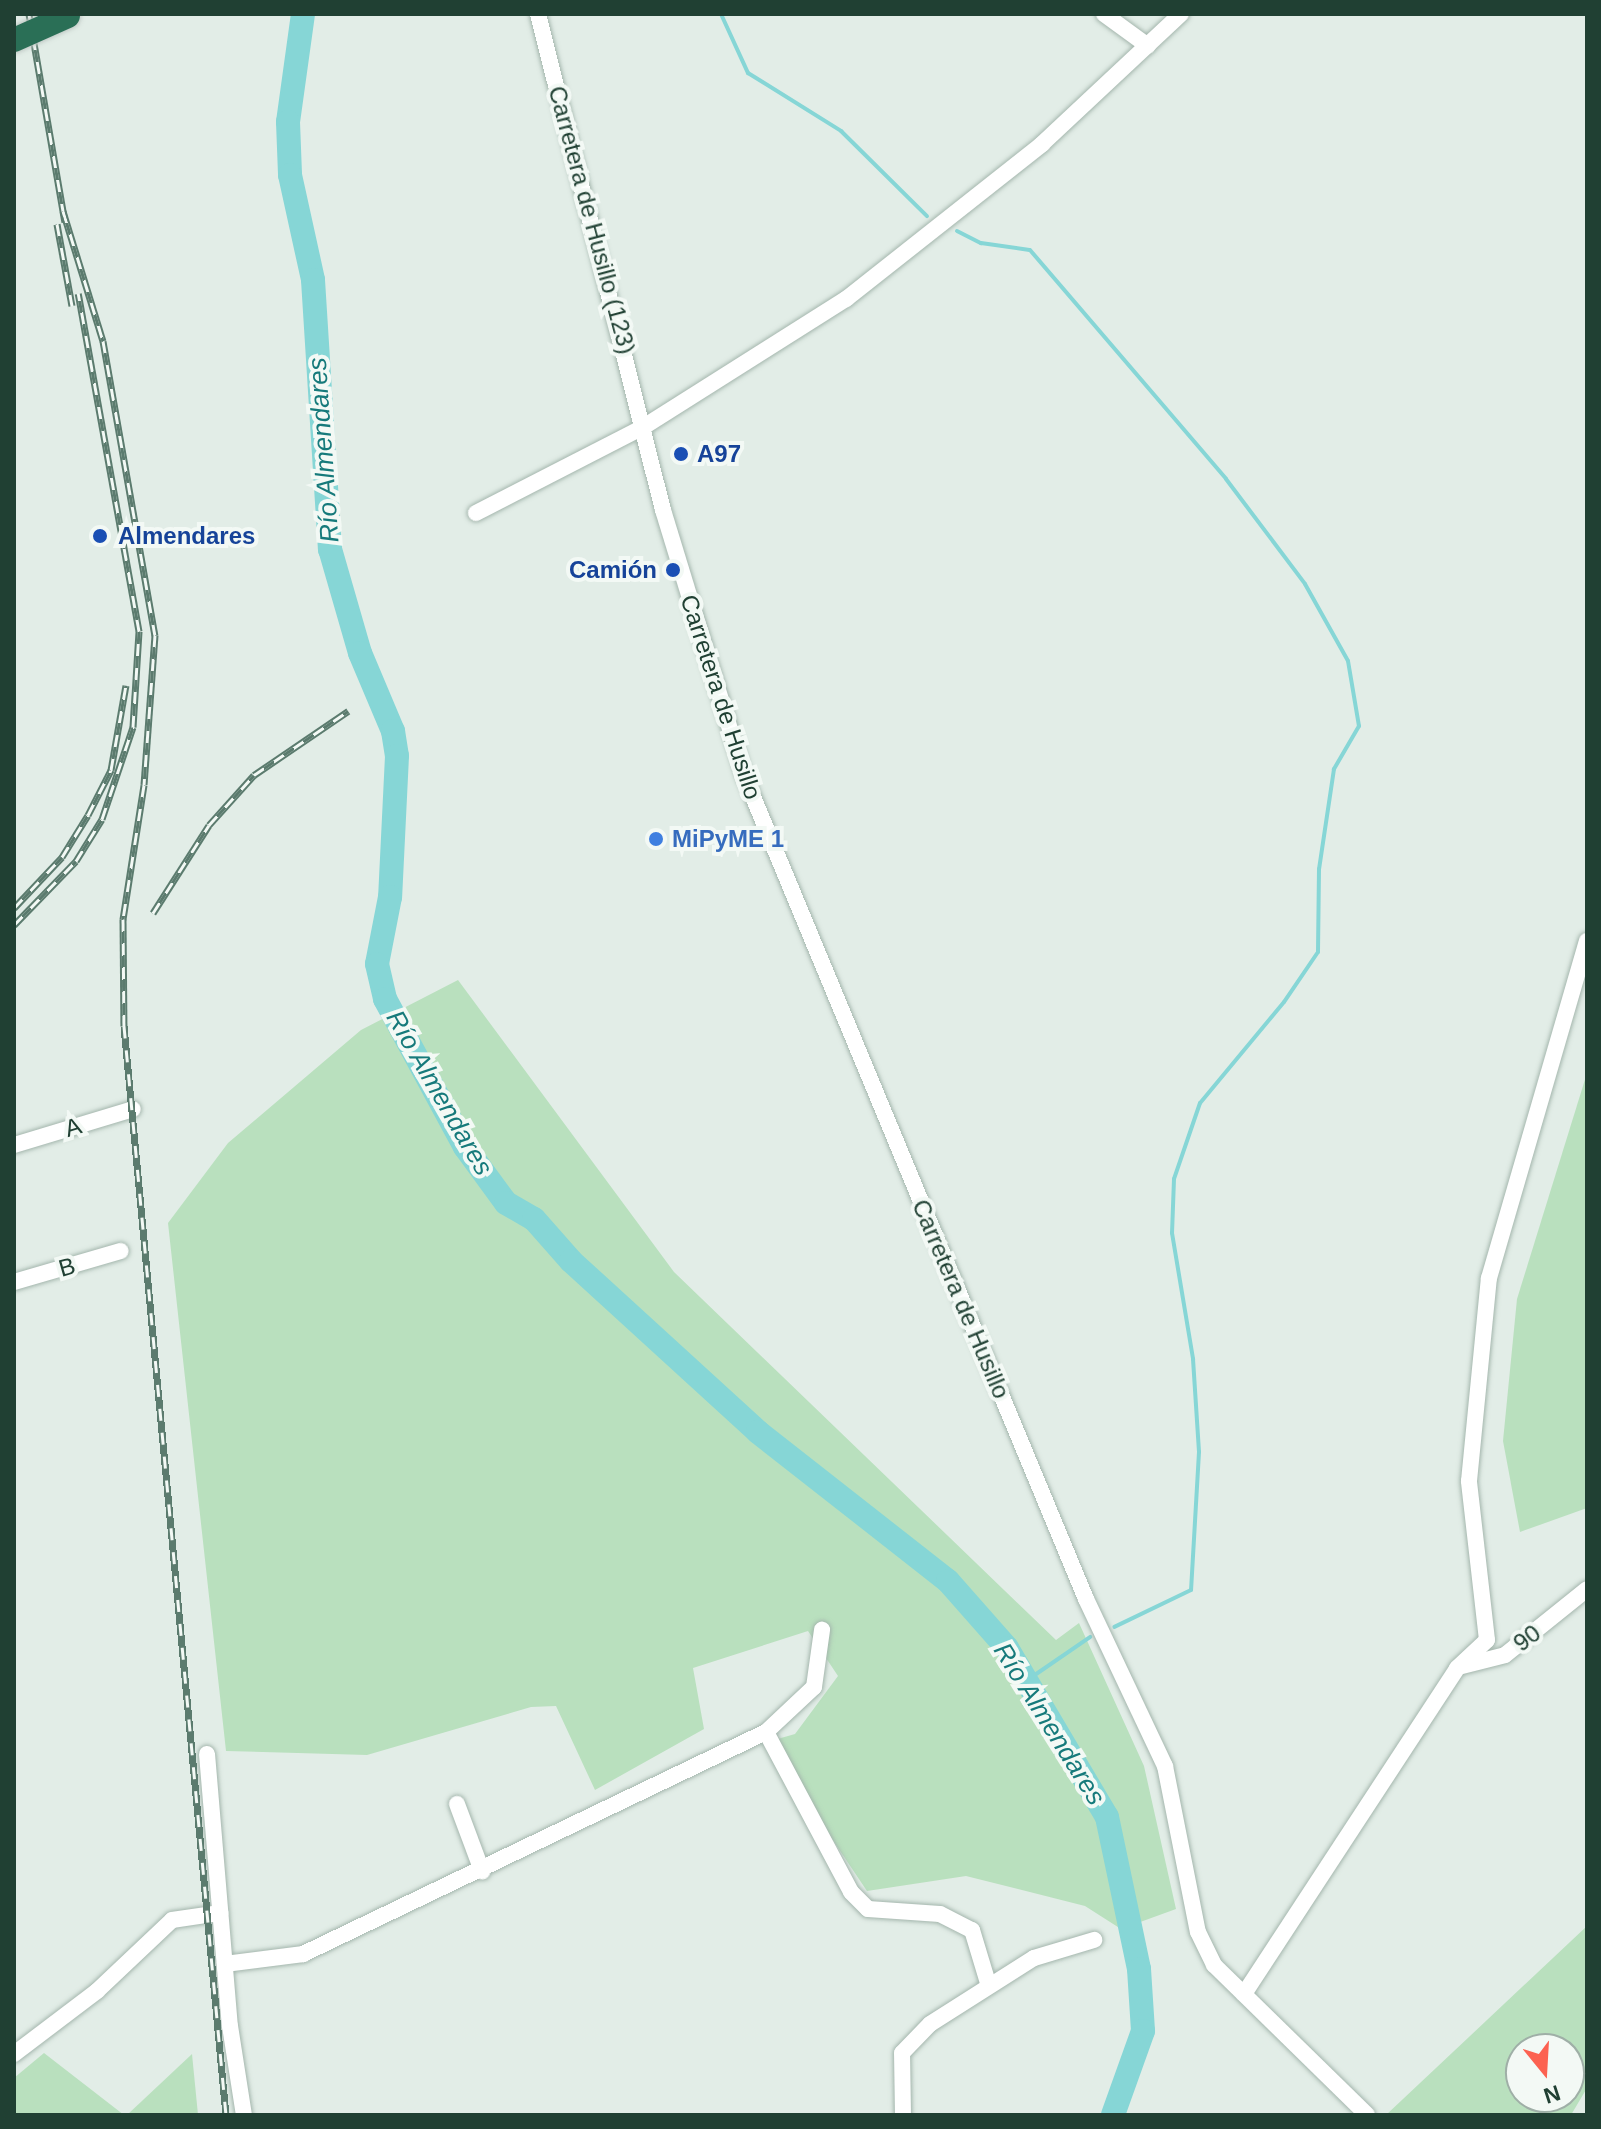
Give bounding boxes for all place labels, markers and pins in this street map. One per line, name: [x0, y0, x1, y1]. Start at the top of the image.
place label: A97: [697, 440, 741, 468]
marker: A97: [672, 445, 690, 463]
place label: Almendares: [118, 522, 255, 550]
marker: Almendares: [89, 525, 111, 547]
place label: Camión: [569, 556, 657, 584]
marker: Camión: [664, 561, 682, 579]
place label: MiPyME 1: [672, 825, 784, 853]
marker: MiPyME 1: [647, 830, 665, 848]

